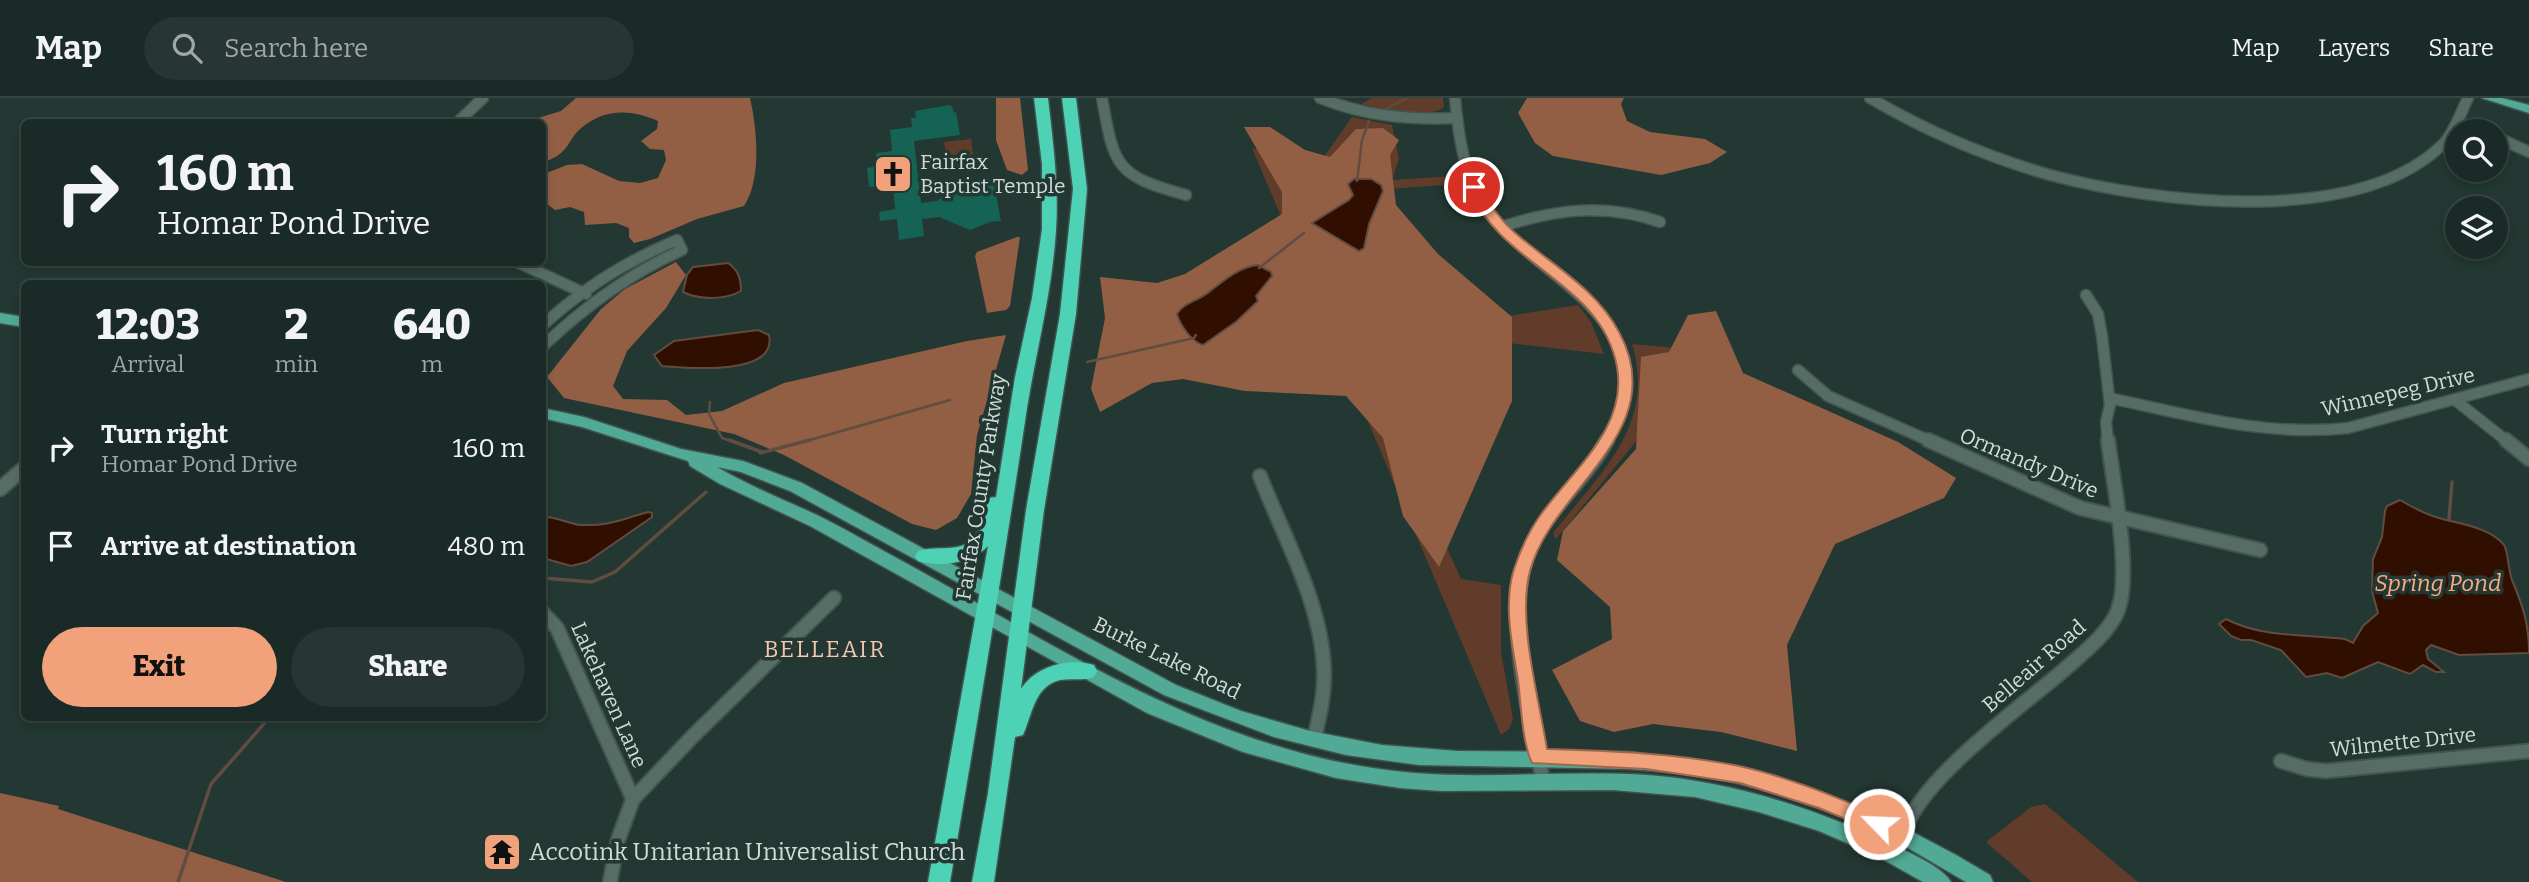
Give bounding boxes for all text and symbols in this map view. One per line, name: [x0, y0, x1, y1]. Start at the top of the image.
search box: [144, 17, 634, 80]
text: Map: [35, 28, 102, 68]
icon: search: [168, 29, 206, 67]
text: Search here: [224, 33, 368, 64]
text: Map: [2232, 34, 2280, 62]
text: Layers: [2318, 34, 2390, 62]
text: Share: [2428, 34, 2494, 62]
map controls: [2445, 119, 2508, 259]
button: search: [2445, 119, 2508, 182]
text: 160 m: [157, 144, 294, 203]
icon: right: [42, 147, 133, 238]
place label: Fairfax Baptist Temple: [920, 149, 1066, 199]
church icon: Fairfax Baptist Temple: [872, 153, 914, 195]
pin: [1444, 157, 1504, 217]
icon: arrive: [1455, 168, 1493, 206]
button: layers: [2445, 196, 2508, 259]
text: Homar Pond Drive: [157, 204, 430, 242]
text: 12:03: [96, 300, 200, 350]
text: 2: [284, 300, 308, 350]
text: 640: [393, 300, 471, 350]
text: Arrival: [111, 350, 184, 378]
text: min: [275, 350, 318, 378]
text: m: [421, 350, 443, 378]
street label: Winnepeg Drive: [2319, 362, 2477, 422]
street label: Fairfax County Parkway: [950, 371, 1012, 602]
text: Turn right: [101, 419, 228, 450]
street label: Ormandy Drive: [1956, 422, 2102, 504]
icon: right: [42, 429, 80, 467]
text: 160 m: [453, 433, 525, 464]
text: Homar Pond Drive: [101, 450, 297, 478]
icon: arrive: [42, 527, 80, 565]
text: Arrive at destination: [101, 531, 356, 562]
text: 480 m: [448, 531, 525, 562]
water label: Spring Pond: [2375, 569, 2501, 597]
street label: Burke Lake Road: [1089, 611, 1245, 705]
street label: Belleair Road: [1977, 614, 2091, 718]
street label: Lakehaven Lane: [565, 618, 653, 772]
button: Exit: [42, 627, 277, 707]
button: Share: [291, 627, 525, 707]
district label: BELLEAIR: [764, 635, 886, 663]
street label: Wilmette Drive: [2329, 721, 2477, 763]
position arrow: [1842, 787, 1916, 861]
temple icon: Accotink Unitarian Universalist Church: [481, 831, 523, 873]
place label: Accotink Unitarian Universalist Church: [529, 838, 965, 866]

